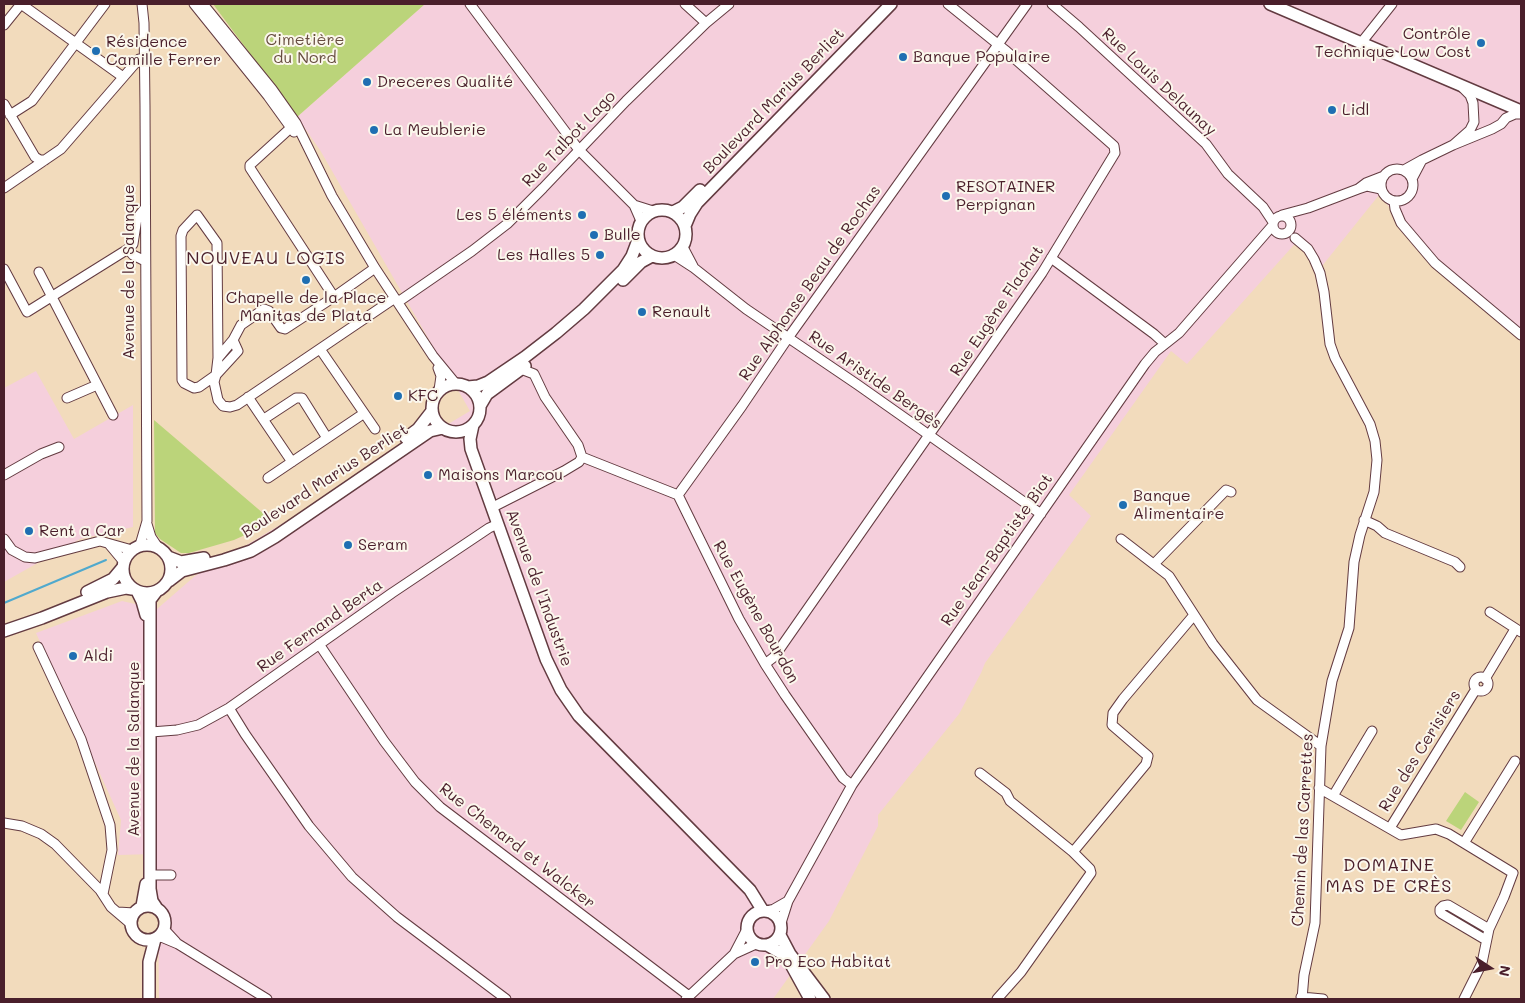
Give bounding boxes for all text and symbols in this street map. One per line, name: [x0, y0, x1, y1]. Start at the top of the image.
street label: Boulevard Marius Berliet: [699, 24, 849, 178]
street label: Rue Louis Delaunay: [1098, 24, 1220, 140]
place label: Contrôle Technique Low Cost: [1315, 24, 1471, 62]
park label: Cimetière du Nord: [266, 30, 344, 68]
place label: Résidence Camille Ferrer: [106, 32, 221, 70]
marker: Contrôle Technique Low Cost: [1475, 37, 1487, 49]
marker: Résidence Camille Ferrer: [90, 45, 102, 57]
place label: Banque Populaire: [913, 47, 1051, 67]
marker: Banque Populaire: [897, 51, 909, 63]
place label: Dreceres Qualité: [377, 72, 513, 92]
marker: Dreceres Qualité: [361, 76, 373, 88]
street label: Rue Talbot Lago: [518, 87, 620, 191]
place label: Lidl: [1342, 100, 1369, 120]
marker: Lidl: [1326, 104, 1338, 116]
place label: La Meublerie: [384, 120, 486, 140]
marker: La Meublerie: [368, 124, 380, 136]
place label: RESOTAINER Perpignan: [956, 177, 1055, 215]
street label: Rue Alphonse Beau de Rochas: [735, 182, 885, 384]
street label: Avenue de la Salanque: [119, 184, 139, 360]
marker: RESOTAINER Perpignan: [940, 190, 952, 202]
place label: Les 5 éléments: [456, 205, 572, 225]
marker: Les 5 éléments: [576, 209, 588, 221]
place label: Bulle: [604, 225, 641, 245]
marker: Bulle: [588, 229, 600, 241]
street label: Rue Eugène Flachat: [946, 242, 1048, 380]
place label: Les Halles 5: [497, 245, 590, 265]
district label: NOUVEAU LOGIS: [185, 247, 347, 269]
marker: Les Halles 5: [594, 249, 606, 261]
marker: Chapelle de la Place Manitas de Plata: [300, 274, 312, 286]
place label: Chapelle de la Place Manitas de Plata: [226, 288, 386, 326]
place label: Renault: [652, 302, 711, 322]
marker: Renault: [636, 306, 648, 318]
street label: Rue Aristide Bergès: [805, 327, 945, 433]
place label: KFC: [408, 386, 438, 406]
marker: KFC: [392, 390, 404, 402]
street label: Boulevard Marius Berliet: [238, 420, 412, 542]
place label: Maisons Marcou: [438, 465, 563, 485]
marker: Maisons Marcou: [422, 469, 434, 481]
street label: Rue Jean-Baptiste Biot: [937, 470, 1057, 630]
place label: Banque Alimentaire: [1133, 486, 1224, 524]
marker: Banque Alimentaire: [1117, 499, 1129, 511]
street label: Avenue de l'Industrie: [502, 507, 576, 669]
place label: Rent a Car: [39, 521, 125, 541]
marker: Rent a Car: [23, 525, 35, 537]
place label: Seram: [358, 535, 408, 555]
street label: Rue Eugène Bourdon: [709, 537, 803, 687]
marker: Seram: [342, 539, 354, 551]
street label: Rue Fernand Berta: [254, 575, 386, 677]
place label: Aldi: [83, 646, 113, 666]
marker: Aldi: [67, 650, 79, 662]
street label: Avenue de la Salanque: [124, 661, 144, 837]
street label: Rue des Cerisiers: [1375, 687, 1465, 815]
street label: Chemin de las Carrettes: [1288, 733, 1318, 927]
street label: Rue Chenard et Walcker: [435, 779, 599, 913]
district label: DOMAINE MAS DE CRÈS: [1324, 854, 1454, 896]
north arrow: [1465, 943, 1515, 993]
place label: Pro Eco Habitat: [765, 952, 891, 972]
marker: Pro Eco Habitat: [749, 956, 761, 968]
text: N: [1495, 964, 1516, 978]

